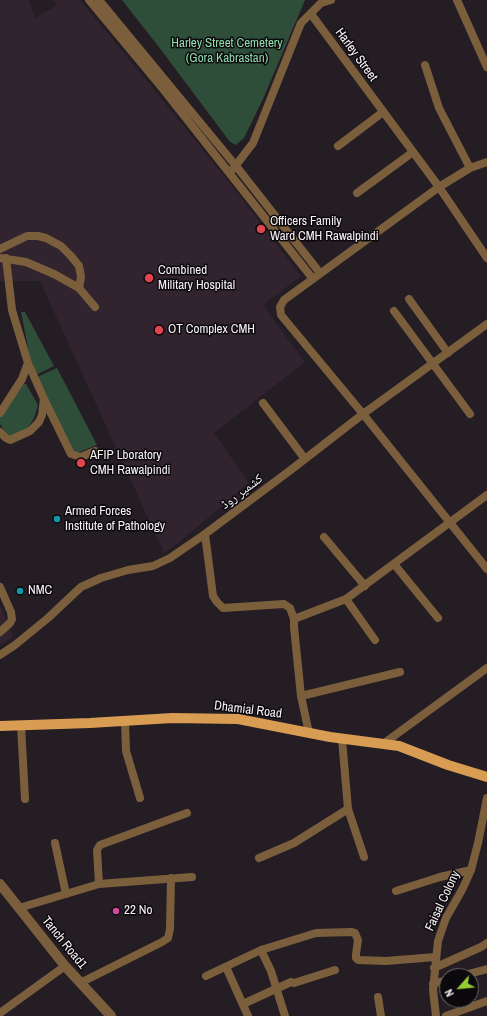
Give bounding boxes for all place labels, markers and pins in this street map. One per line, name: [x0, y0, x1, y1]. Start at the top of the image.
place label: Officers Family Ward CMH Rawalpindi: [270, 214, 379, 245]
marker: Officers Family Ward CMH Rawalpindi: [255, 223, 267, 235]
place label: Combined Military Hospital: [158, 263, 235, 294]
marker: Combined Military Hospital: [143, 272, 155, 284]
place label: OT Complex CMH: [168, 322, 255, 338]
marker: OT Complex CMH: [153, 324, 165, 336]
place label: AFIP Lboratory CMH Rawalpindi: [90, 448, 171, 479]
marker: AFIP Lboratory CMH Rawalpindi: [75, 457, 87, 469]
place label: Armed Forces Institute of Pathology: [65, 504, 165, 535]
marker: Armed Forces Institute of Pathology: [52, 514, 62, 524]
place label: NMC: [28, 583, 52, 599]
marker: NMC: [15, 586, 25, 596]
place label: 22 No: [124, 903, 152, 919]
marker: 22 No: [111, 906, 121, 916]

